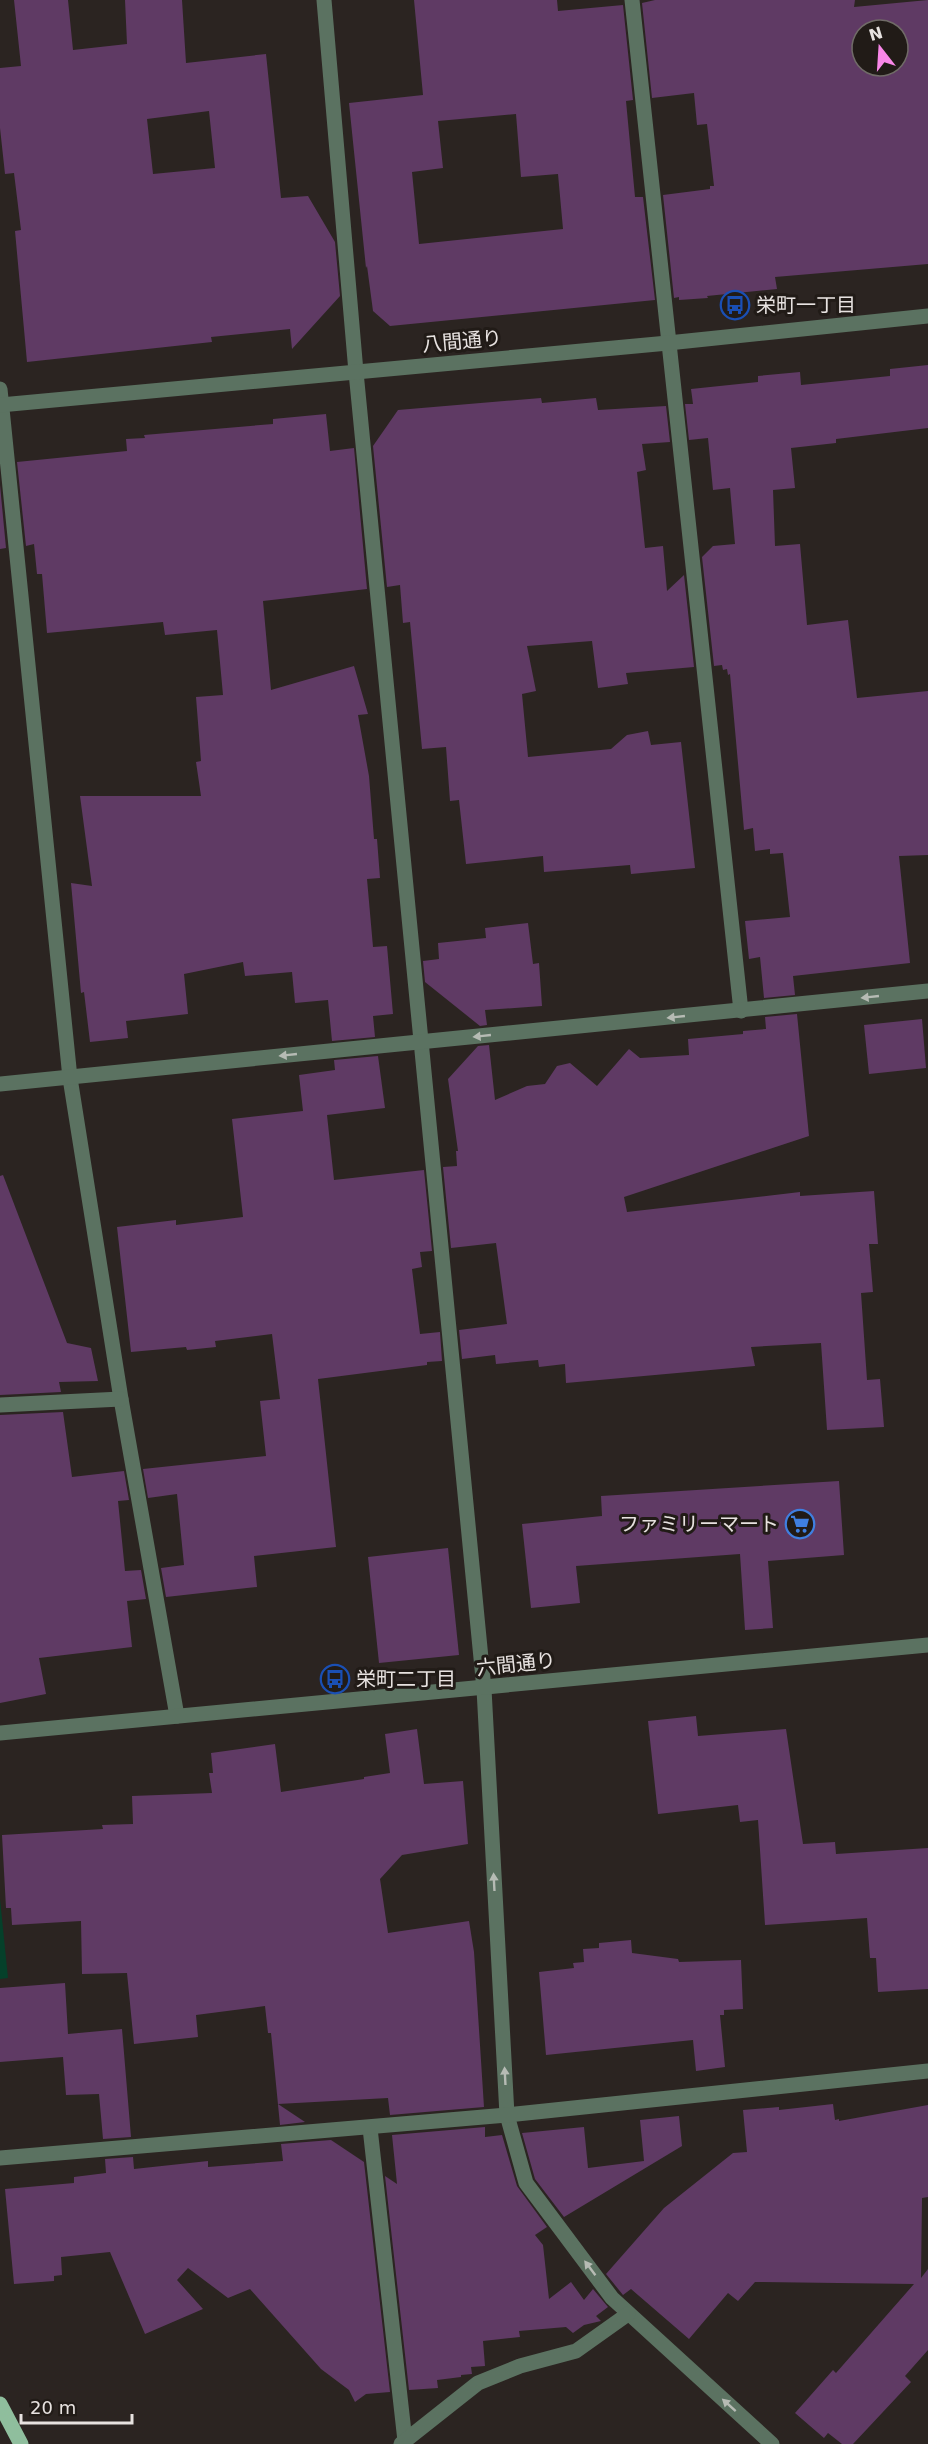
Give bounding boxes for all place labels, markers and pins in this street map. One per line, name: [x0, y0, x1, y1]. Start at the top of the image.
bus stop icon: 栄町一丁目: [719, 289, 751, 321]
place label: 栄町一丁目: [756, 293, 856, 317]
supermarket icon: ファミリーマート: [784, 1508, 816, 1540]
place label: ファミリーマート: [619, 1512, 779, 1536]
bus stop icon: 栄町二丁目: [319, 1663, 351, 1695]
place label: 栄町二丁目: [356, 1667, 456, 1691]

